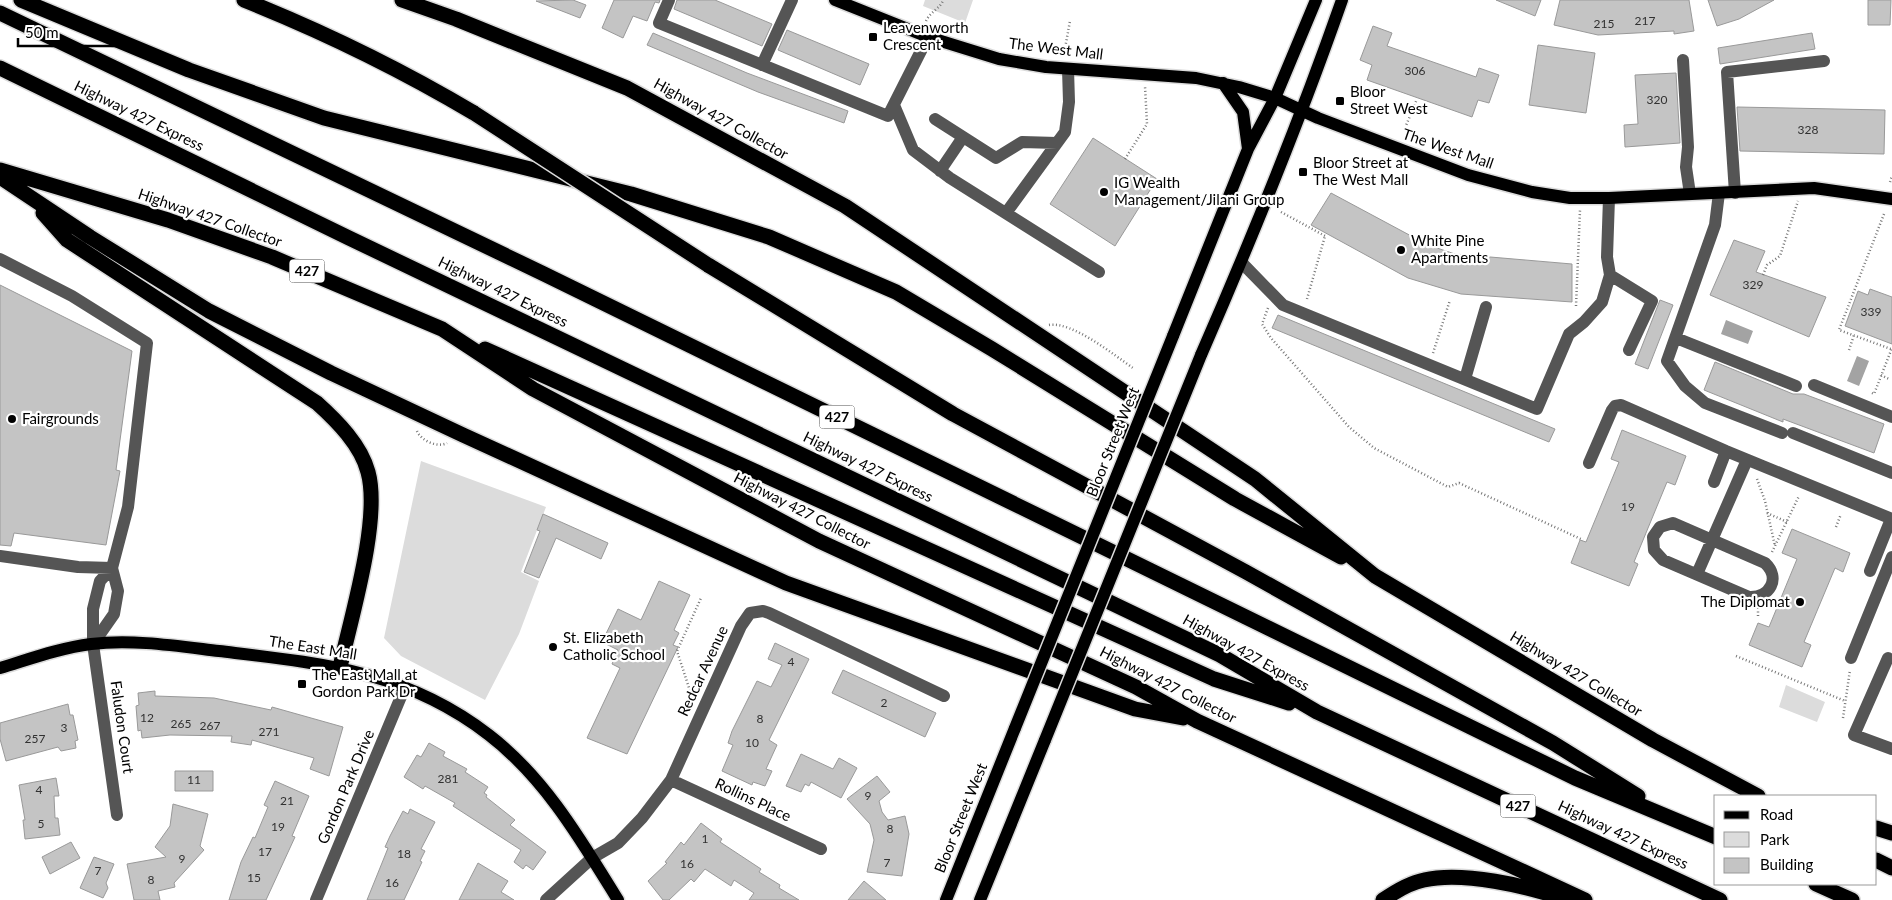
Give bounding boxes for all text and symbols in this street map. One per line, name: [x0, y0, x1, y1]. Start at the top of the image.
house number: 217: [1635, 13, 1655, 28]
scale bar: [18, 15, 130, 47]
house number: 215: [1594, 16, 1614, 31]
place label: Leavenworth Crescent: [883, 18, 969, 53]
text: 50 m: [25, 23, 59, 41]
marker: Leavenworth Crescent: [867, 31, 879, 43]
street label: The West Mall: [1008, 33, 1104, 63]
house number: 306: [1405, 63, 1425, 78]
street label: Highway 427 Collector: [651, 74, 792, 163]
street label: Highway 427 Express: [72, 76, 207, 154]
place label: Bloor Street West: [1350, 82, 1428, 117]
house number: 320: [1647, 92, 1667, 107]
marker: Bloor Street West: [1334, 95, 1346, 107]
house number: 328: [1798, 122, 1818, 137]
street label: The West Mall: [1400, 124, 1496, 172]
place label: Bloor Street at The West Mall: [1313, 153, 1409, 188]
marker: Bloor Street at The West Mall: [1297, 166, 1309, 178]
place label: IG Wealth Management/Jilani Group: [1114, 173, 1284, 208]
street label: Highway 427 Collector: [136, 184, 285, 250]
marker: IG Wealth Management/Jilani Group: [1098, 186, 1110, 198]
place label: White Pine Apartments: [1411, 231, 1488, 266]
marker: White Pine Apartments: [1395, 244, 1407, 256]
street label: Highway 427 Express: [436, 252, 571, 330]
road number: 427: [290, 260, 324, 282]
house number: 329: [1743, 277, 1763, 292]
house number: 339: [1861, 304, 1881, 319]
street label: Bloor Street West: [1082, 384, 1143, 499]
road number: 427: [820, 406, 854, 428]
place label: Fairgrounds: [22, 409, 99, 427]
marker: Fairgrounds: [6, 413, 18, 425]
street label: Highway 427 Express: [801, 427, 936, 505]
street label: Highway 427 Collector: [731, 468, 874, 553]
house number: 19: [1621, 499, 1635, 514]
place label: The Diplomat: [1701, 592, 1791, 610]
marker: The Diplomat: [1794, 596, 1806, 608]
street label: Highway 427 Express: [1180, 610, 1313, 694]
street label: Redcar Avenue: [673, 622, 731, 719]
street label: Highway 427 Collector: [1507, 627, 1646, 720]
place label: St. Elizabeth Catholic School: [563, 628, 665, 663]
street label: The East Mall: [268, 631, 358, 663]
marker: St. Elizabeth Catholic School: [547, 641, 559, 653]
street label: Highway 427 Collector: [1097, 642, 1240, 727]
house number: 4: [788, 654, 795, 669]
place label: The East Mall at Gordon Park Dr: [312, 665, 418, 700]
marker: The East Mall at Gordon Park Dr: [296, 678, 308, 690]
street label: Faludon Court: [108, 679, 138, 775]
house number: 2: [881, 695, 888, 710]
house number: 12: [140, 710, 154, 725]
house number: 8: [757, 711, 764, 726]
house number: 265: [171, 716, 191, 731]
house number: 267: [200, 718, 220, 733]
house number: 3: [61, 720, 68, 735]
house number: 271: [259, 724, 279, 739]
street label: Gordon Park Drive: [313, 727, 377, 847]
house number: 257: [25, 731, 45, 746]
house number: 10: [745, 735, 759, 750]
street label: Bloor Street West: [930, 760, 991, 875]
house number: 281: [438, 771, 458, 786]
house number: 11: [187, 772, 201, 787]
street label: Rollins Place: [713, 774, 794, 825]
house number: 4: [36, 782, 43, 797]
house number: 9: [865, 788, 872, 803]
house number: 21: [280, 793, 294, 808]
road number: 427: [1500, 794, 1536, 818]
legend: [1714, 795, 1877, 885]
street label: Highway 427 Express: [1555, 796, 1691, 872]
text: Road: [1760, 805, 1793, 823]
house number: 5: [38, 816, 45, 831]
house number: 19: [271, 819, 285, 834]
house number: 8: [887, 821, 894, 836]
text: Park: [1760, 830, 1790, 848]
house number: 1: [702, 831, 709, 846]
house number: 17: [258, 844, 272, 859]
house number: 18: [397, 846, 411, 861]
house number: 9: [179, 851, 186, 866]
house number: 7: [884, 855, 891, 870]
text: Building: [1760, 855, 1813, 873]
house number: 16: [680, 856, 694, 871]
house number: 7: [95, 863, 102, 878]
house number: 15: [247, 870, 261, 885]
house number: 8: [148, 872, 155, 887]
house number: 16: [385, 875, 399, 890]

